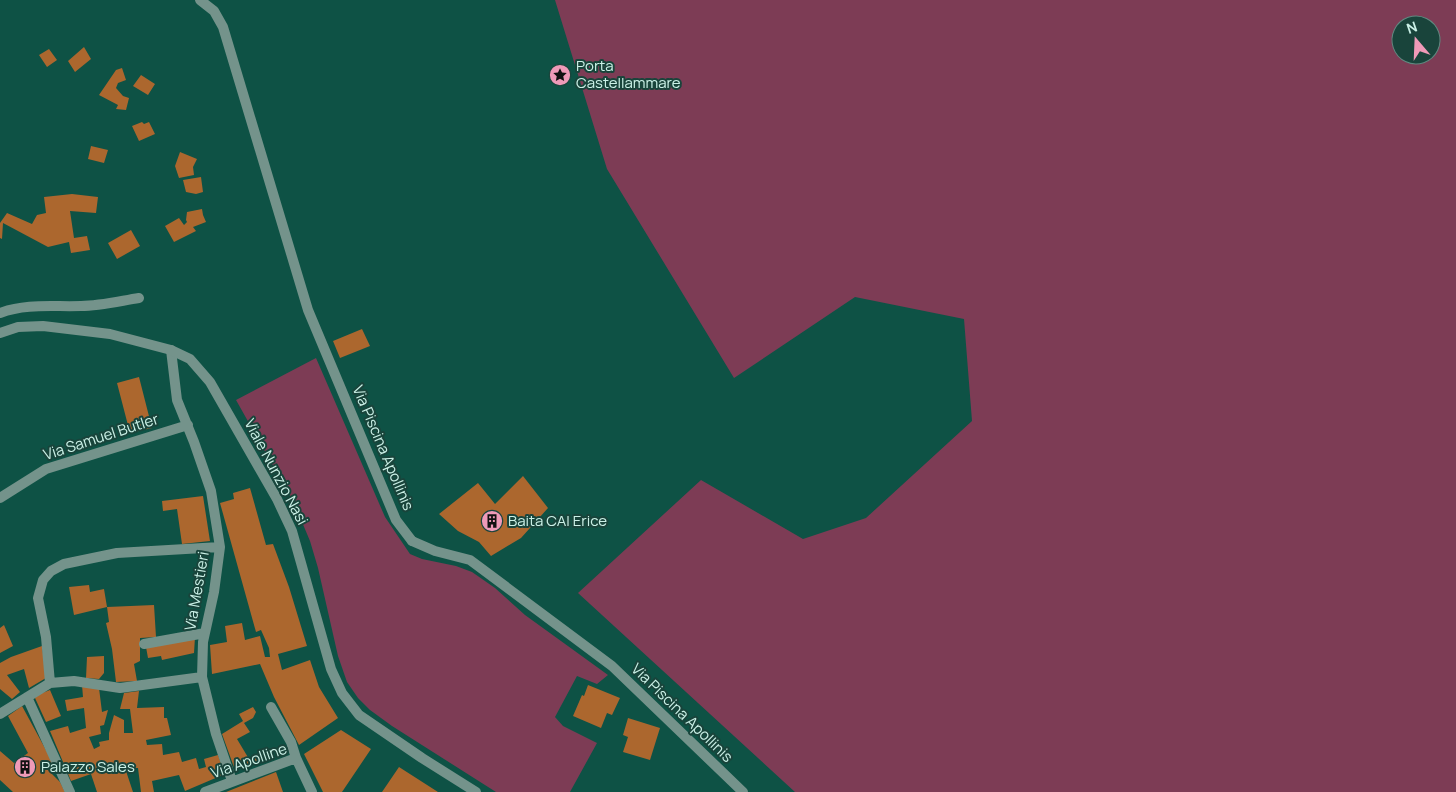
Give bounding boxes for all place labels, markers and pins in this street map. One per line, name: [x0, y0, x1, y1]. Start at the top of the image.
place label: Porta Castellammare: [576, 55, 681, 93]
place icon: Porta Castellammare: [548, 63, 572, 87]
building icon: Baita CAI Erice: [480, 509, 504, 533]
place label: Baita CAI Erice: [508, 510, 607, 531]
building icon: Palazzo Sales: [13, 755, 37, 779]
place label: Palazzo Sales: [41, 756, 135, 777]

